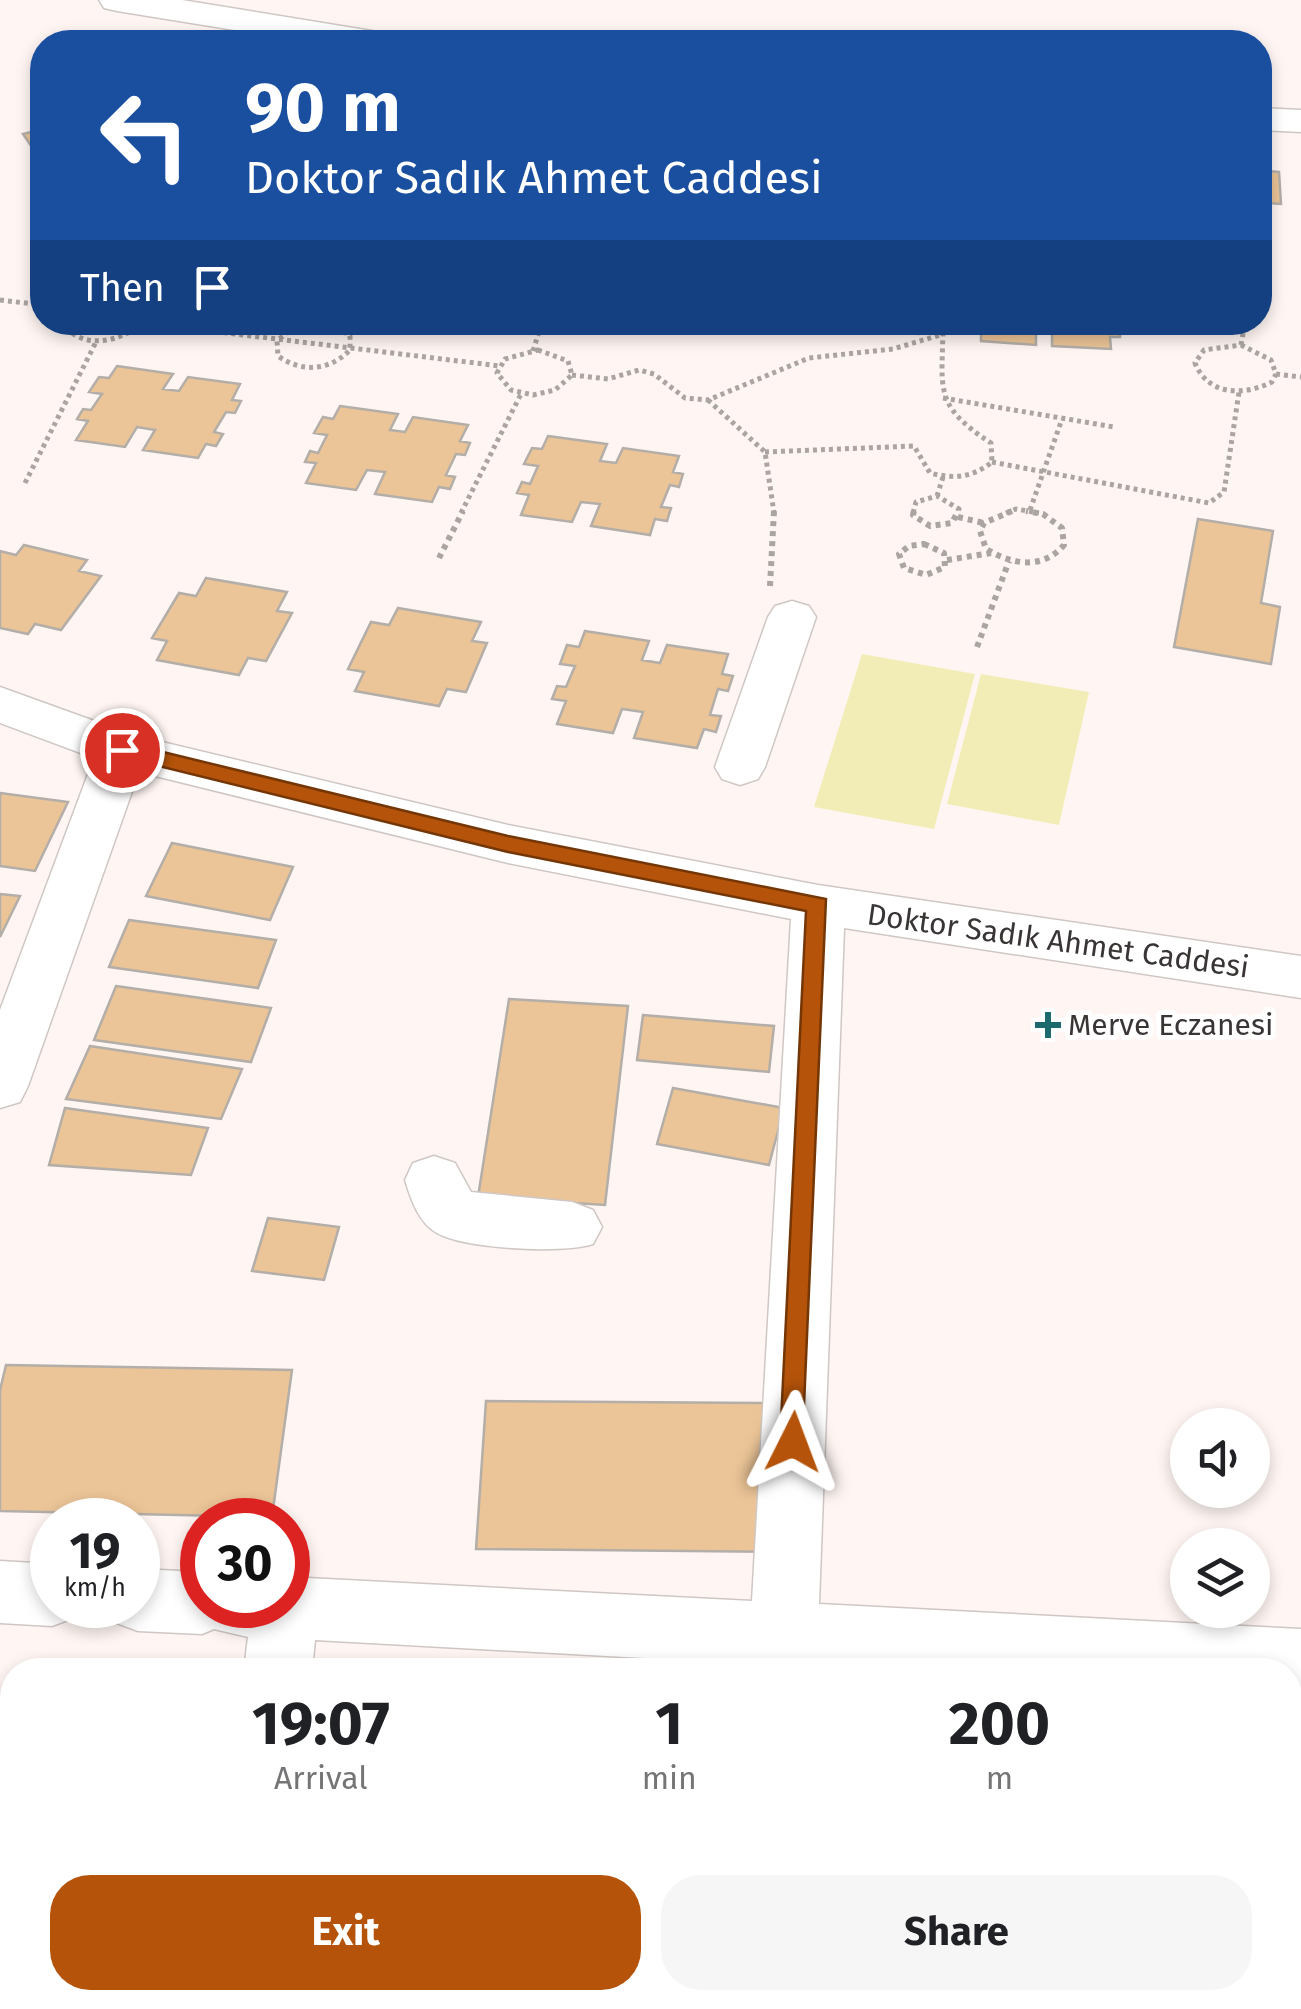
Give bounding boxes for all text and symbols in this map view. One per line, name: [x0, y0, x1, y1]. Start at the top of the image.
text: 90 m: [245, 66, 401, 150]
icon: left: [80, 70, 210, 200]
text: Doktor Sadık Ahmet Caddesi: [245, 151, 823, 205]
icon: arrive: [185, 260, 240, 315]
text: Then: [80, 265, 165, 311]
pin: [80, 708, 165, 793]
icon: arrive: [95, 723, 150, 778]
street label: Doktor Sadık Ahmet Caddesi: [865, 896, 1251, 986]
place label: Merve Eczanesi: [1068, 1007, 1273, 1043]
marker: Merve Eczanesi: [1037, 1014, 1059, 1036]
position arrow: [741, 1390, 845, 1494]
map controls: [1170, 1408, 1270, 1628]
button: sound: [1170, 1408, 1270, 1508]
speed limit sign: 30: [180, 1498, 310, 1628]
text: 19: [69, 1521, 121, 1581]
button: layers: [1170, 1528, 1270, 1628]
text: km/h: [64, 1573, 126, 1603]
text: 19:07: [252, 1688, 390, 1760]
text: 1: [655, 1688, 683, 1760]
text: 200: [949, 1688, 1050, 1760]
text: Arrival: [274, 1759, 368, 1797]
text: min: [642, 1759, 697, 1797]
text: m: [986, 1759, 1013, 1797]
button: Exit: [50, 1875, 641, 1990]
button: Share: [661, 1875, 1252, 1990]

